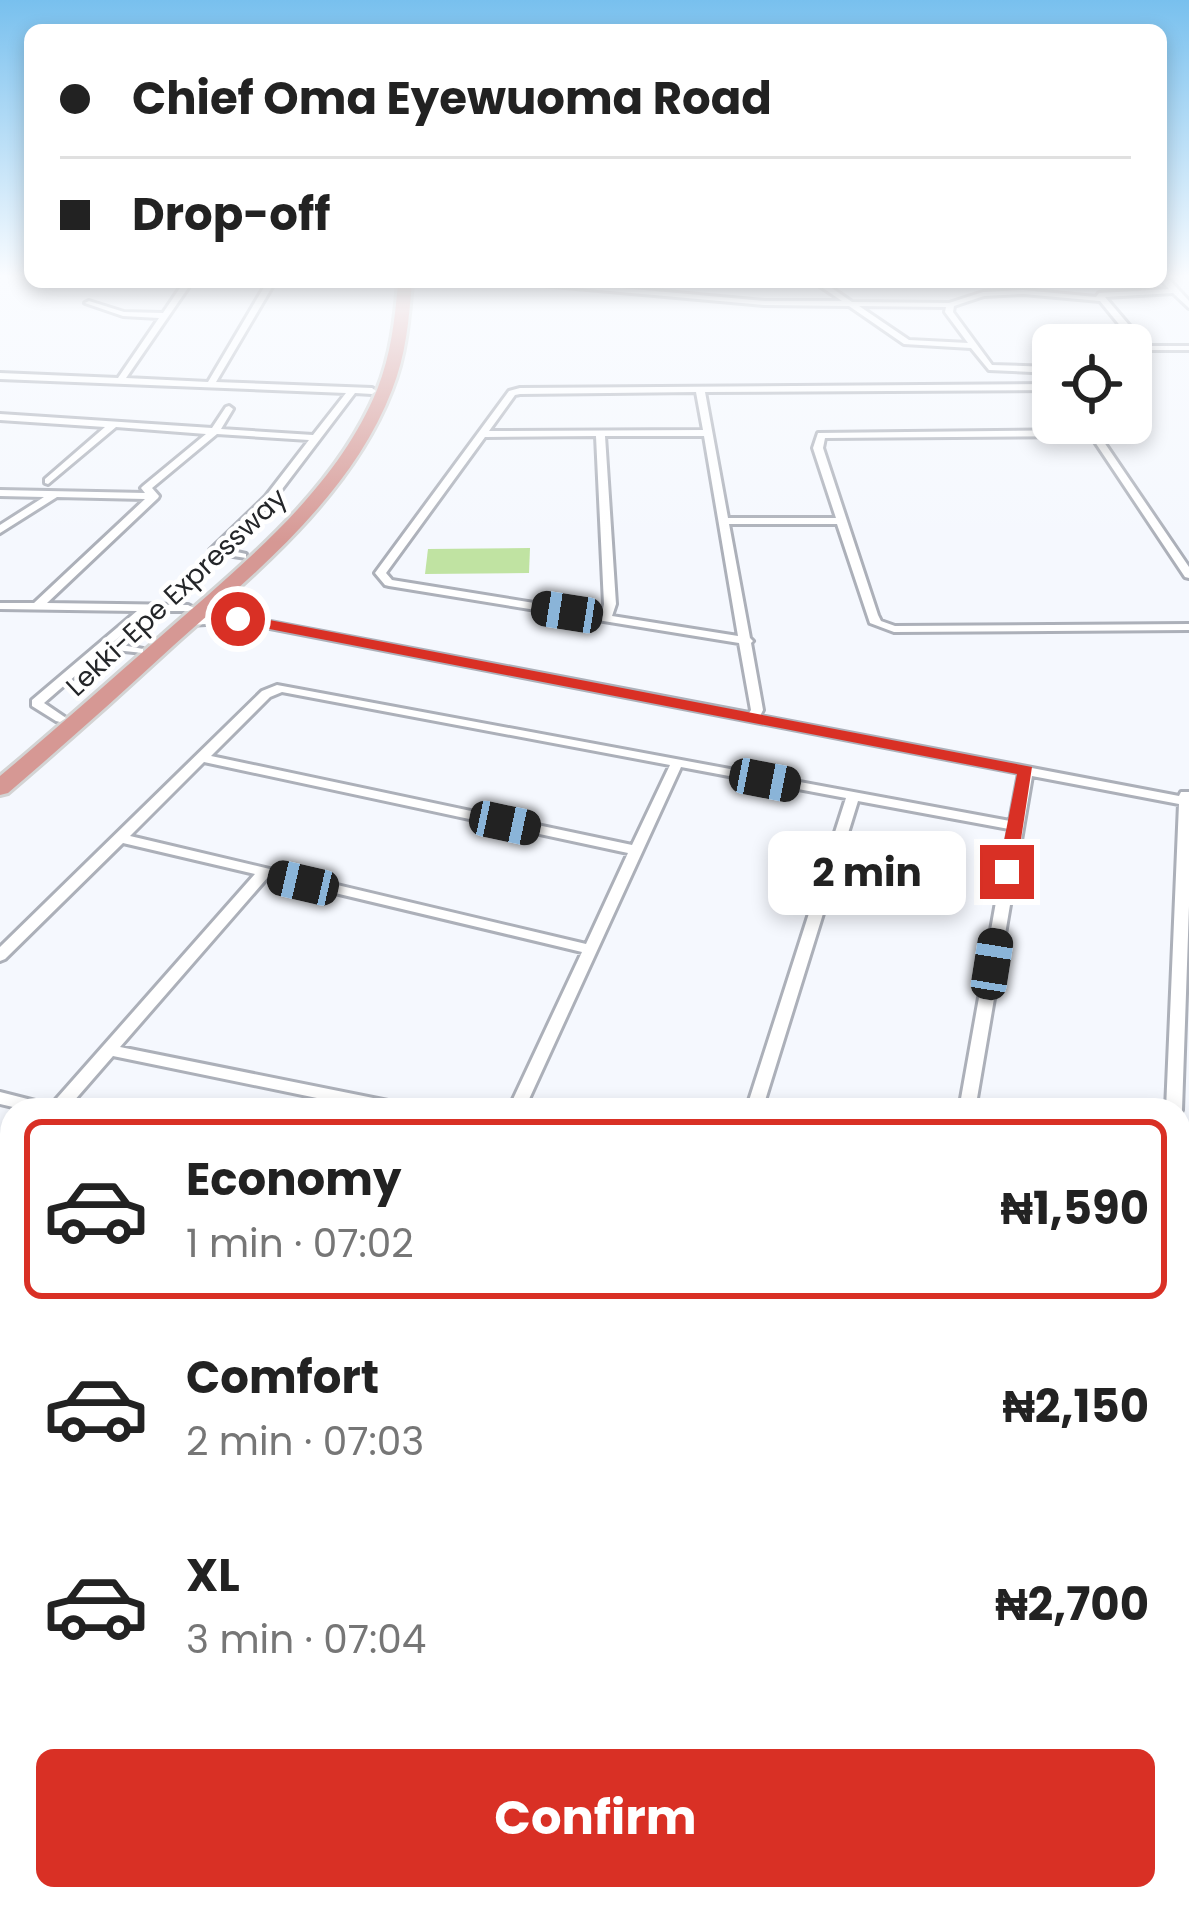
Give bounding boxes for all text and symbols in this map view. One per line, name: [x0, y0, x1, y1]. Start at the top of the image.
text: Chief Oma Eyewuoma Road: [132, 67, 772, 130]
text: Drop-off: [132, 183, 330, 246]
map controls: [1032, 324, 1152, 444]
button: locate: [1032, 324, 1152, 444]
street label: Lekki-Epe Expressway: [58, 480, 294, 704]
car: [529, 589, 605, 635]
route start: [211, 592, 265, 646]
car: [726, 755, 804, 805]
car: [466, 798, 544, 848]
callout: 2 min: [767, 830, 965, 914]
text: 2 min: [812, 845, 922, 900]
route end: [980, 845, 1034, 899]
car: [264, 857, 342, 909]
car: [969, 926, 1015, 1002]
text: Economy: [186, 1148, 401, 1211]
icon: car: [42, 1155, 150, 1263]
text: ₦1,590: [1000, 1177, 1149, 1240]
text: 1 min · 07:02: [186, 1216, 414, 1271]
text: Comfort: [186, 1346, 379, 1409]
icon: car: [42, 1353, 150, 1461]
text: ₦2,150: [1002, 1375, 1149, 1438]
text: 2 min · 07:03: [186, 1414, 424, 1469]
text: XL: [186, 1544, 240, 1607]
icon: car: [42, 1551, 150, 1659]
text: ₦2,700: [995, 1573, 1149, 1636]
text: 3 min · 07:04: [186, 1612, 426, 1667]
button: Confirm: [36, 1749, 1155, 1887]

